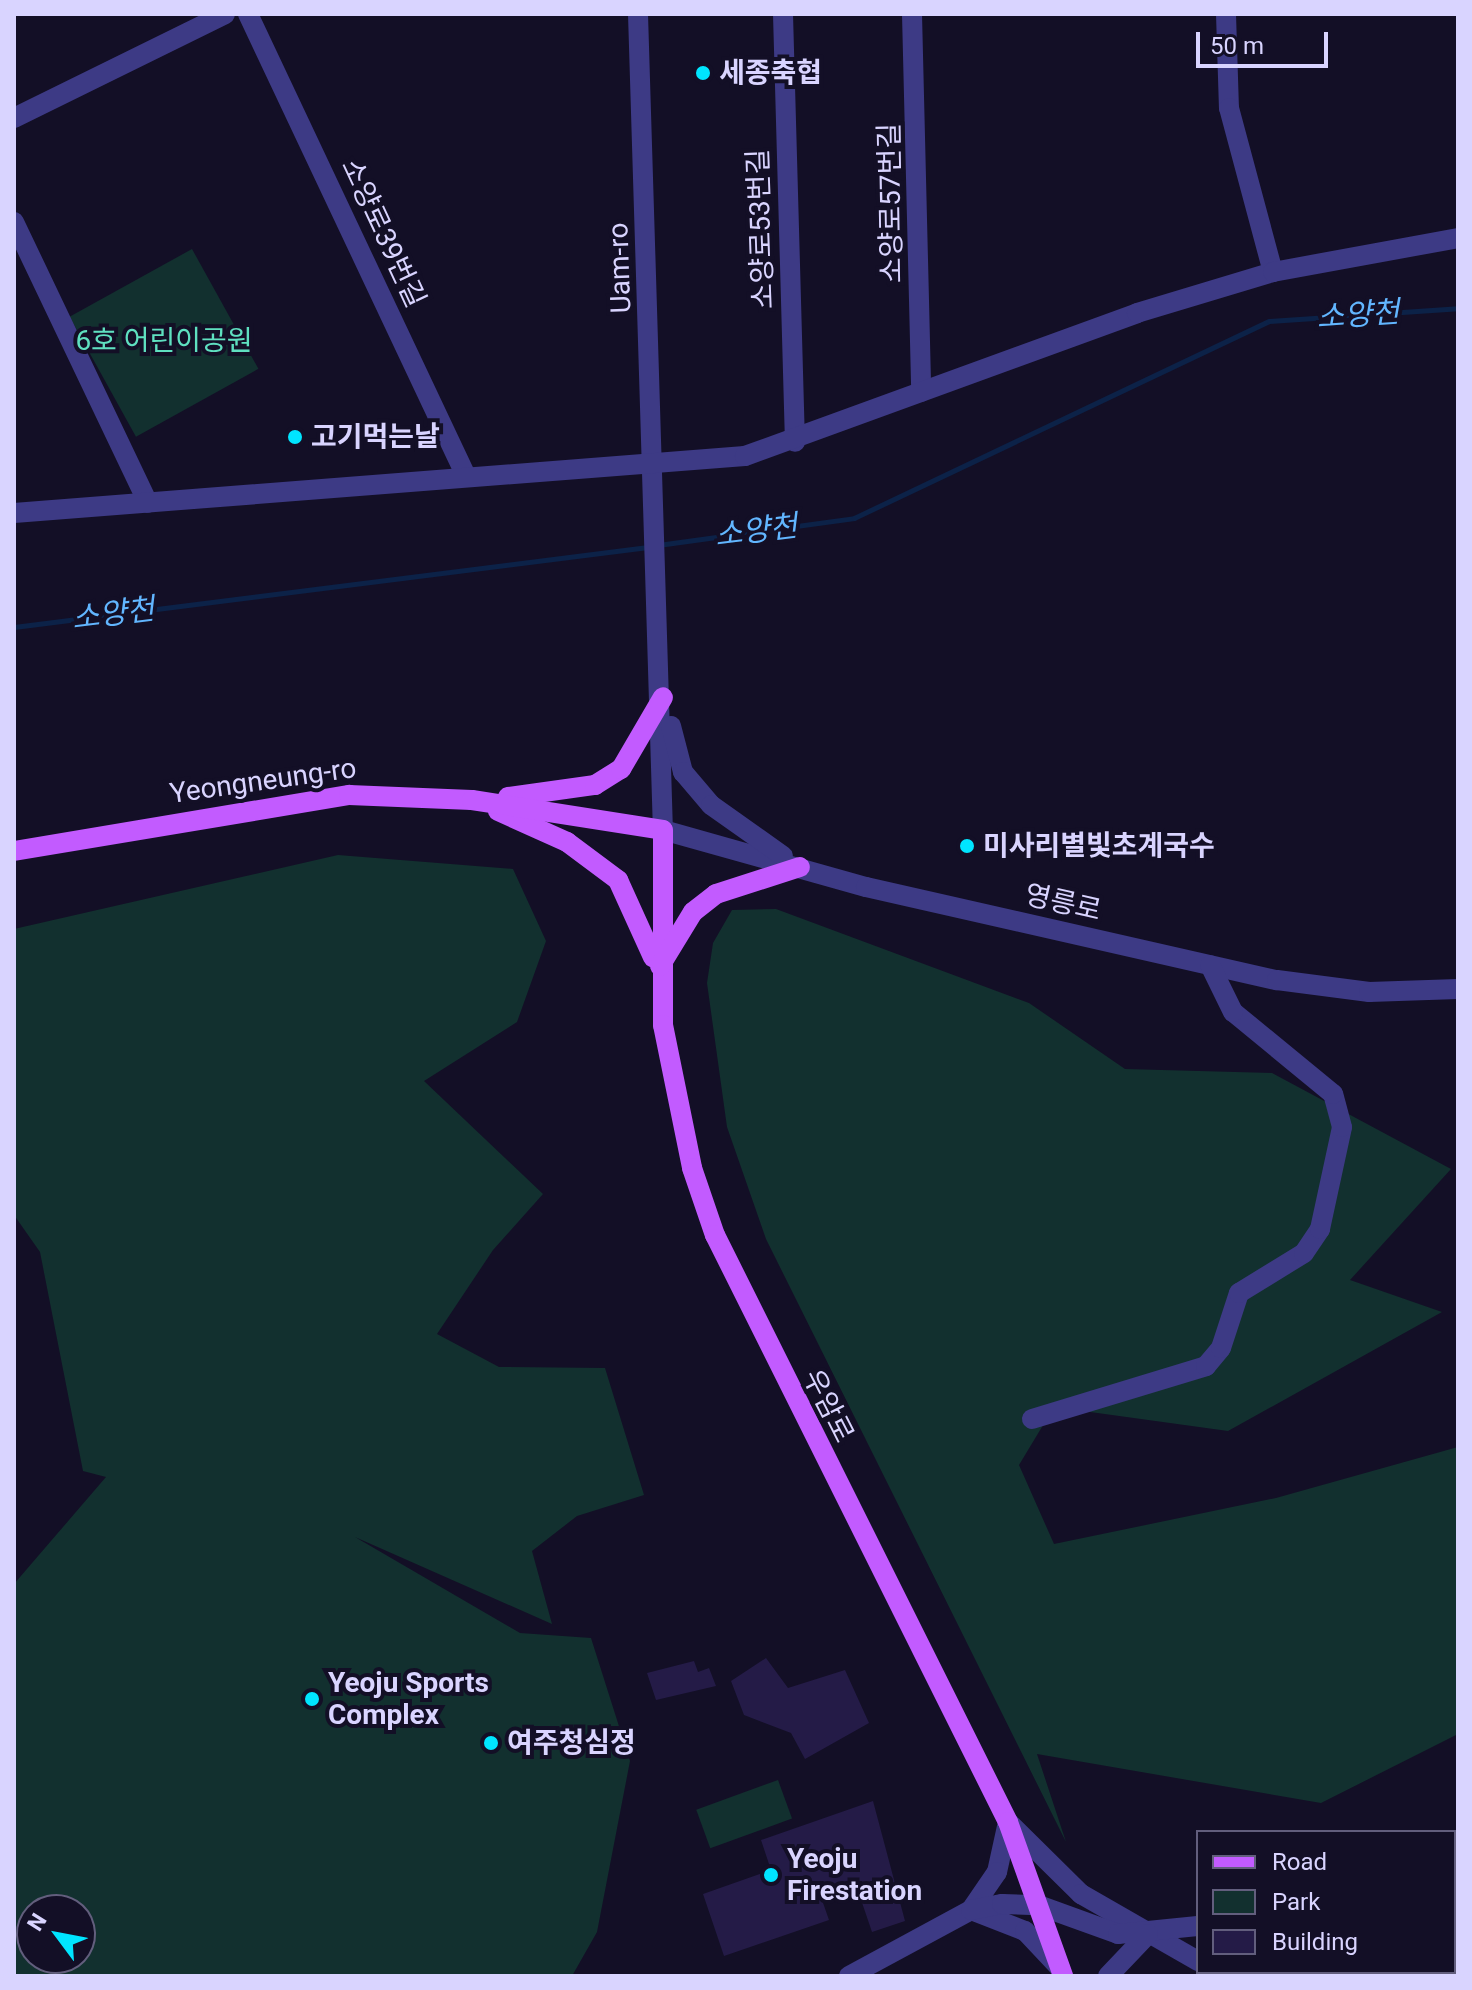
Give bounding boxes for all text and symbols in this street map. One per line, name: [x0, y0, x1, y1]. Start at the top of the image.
scale bar: [1200, 16, 1332, 66]
text: 50 m: [1210, 32, 1264, 60]
place label: 세종축협: [719, 56, 822, 90]
marker: 세종축협: [694, 64, 712, 82]
street label: 소양로57번길: [873, 123, 909, 283]
street label: 소양로53번길: [741, 148, 781, 310]
street label: 소양로39번길: [334, 153, 432, 313]
street label: Uam-ro: [602, 222, 638, 314]
water label: 소양천: [1315, 294, 1401, 336]
park label: 6호 어린이공원: [75, 324, 253, 358]
place label: 고기먹는날: [311, 420, 440, 454]
marker: 고기먹는날: [286, 428, 304, 446]
water label: 소양천: [713, 508, 799, 554]
water label: 소양천: [70, 591, 156, 637]
street label: Yeongneung-ro: [168, 751, 358, 811]
place label: 미사리별빛초계국수: [983, 829, 1215, 863]
marker: 미사리별빛초계국수: [958, 837, 976, 855]
street label: 영릉로: [1022, 878, 1104, 928]
street label: 우암로: [795, 1364, 861, 1448]
place label: Yeoju Sports Complex: [328, 1666, 489, 1732]
marker: Yeoju Sports Complex: [303, 1690, 321, 1708]
place label: 여주청심정: [507, 1726, 636, 1760]
marker: 여주청심정: [482, 1734, 500, 1752]
legend: [1196, 1830, 1456, 1974]
place label: Yeoju Firestation: [787, 1842, 922, 1908]
text: Road: [1272, 1848, 1327, 1876]
marker: Yeoju Firestation: [762, 1866, 780, 1884]
text: Park: [1272, 1888, 1320, 1916]
north arrow: [16, 1894, 96, 1974]
text: N: [22, 1909, 52, 1935]
text: Building: [1272, 1928, 1358, 1956]

